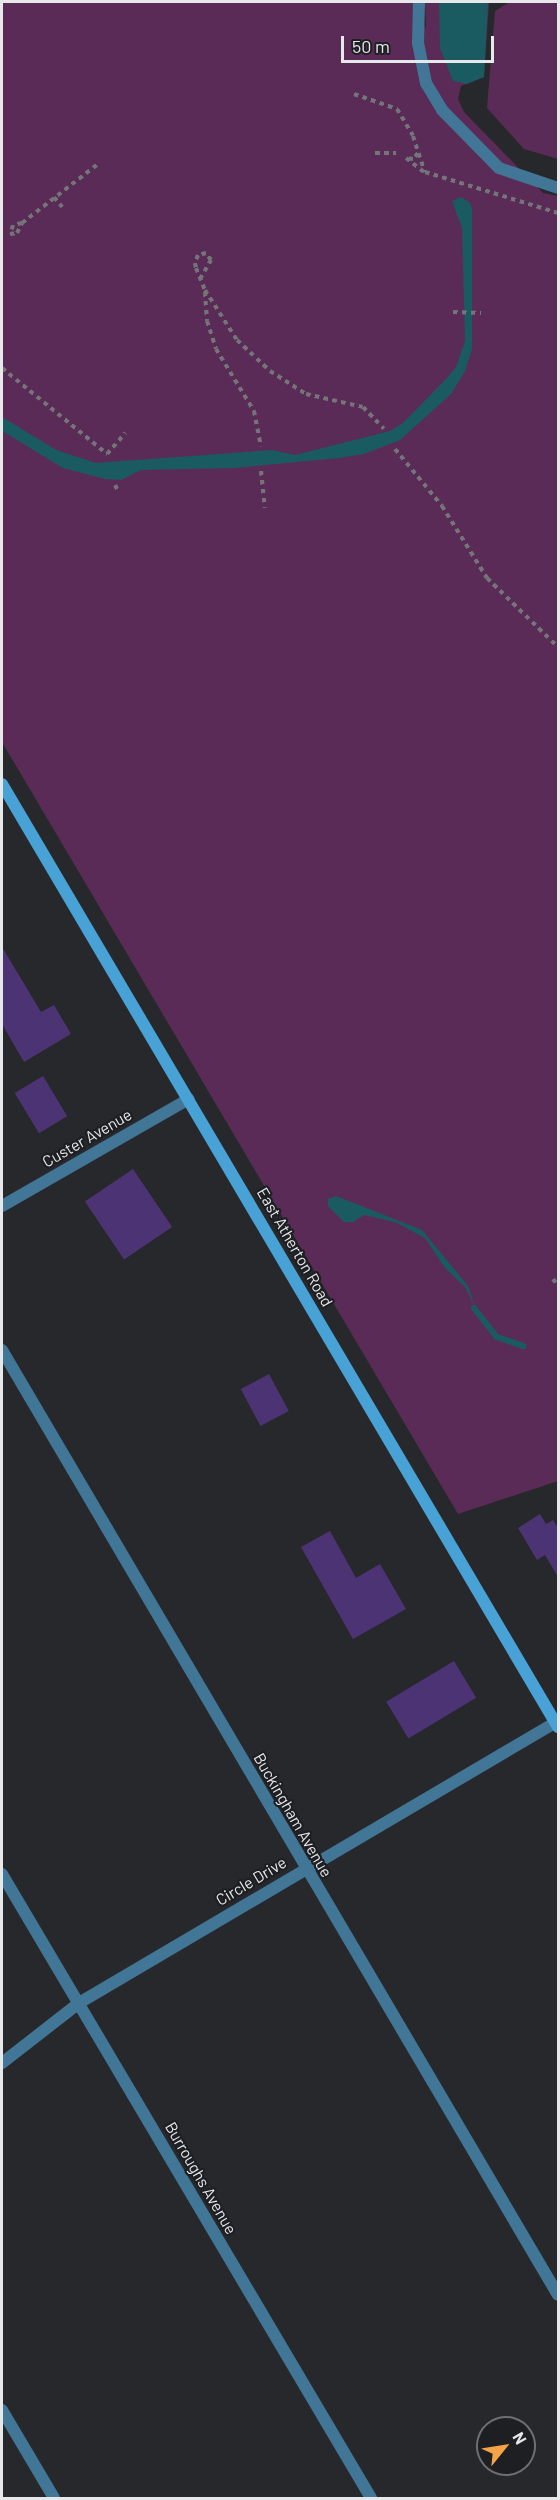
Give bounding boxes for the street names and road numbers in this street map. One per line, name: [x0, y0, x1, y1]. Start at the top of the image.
street label: Custer Avenue: [39, 1105, 135, 1171]
street label: East Atherton Road: [253, 1184, 337, 1310]
street label: Buckingham Avenue: [250, 1750, 336, 1880]
street label: Circle Drive: [212, 1852, 290, 1910]
street label: Burroughs Avenue: [161, 2119, 241, 2237]

